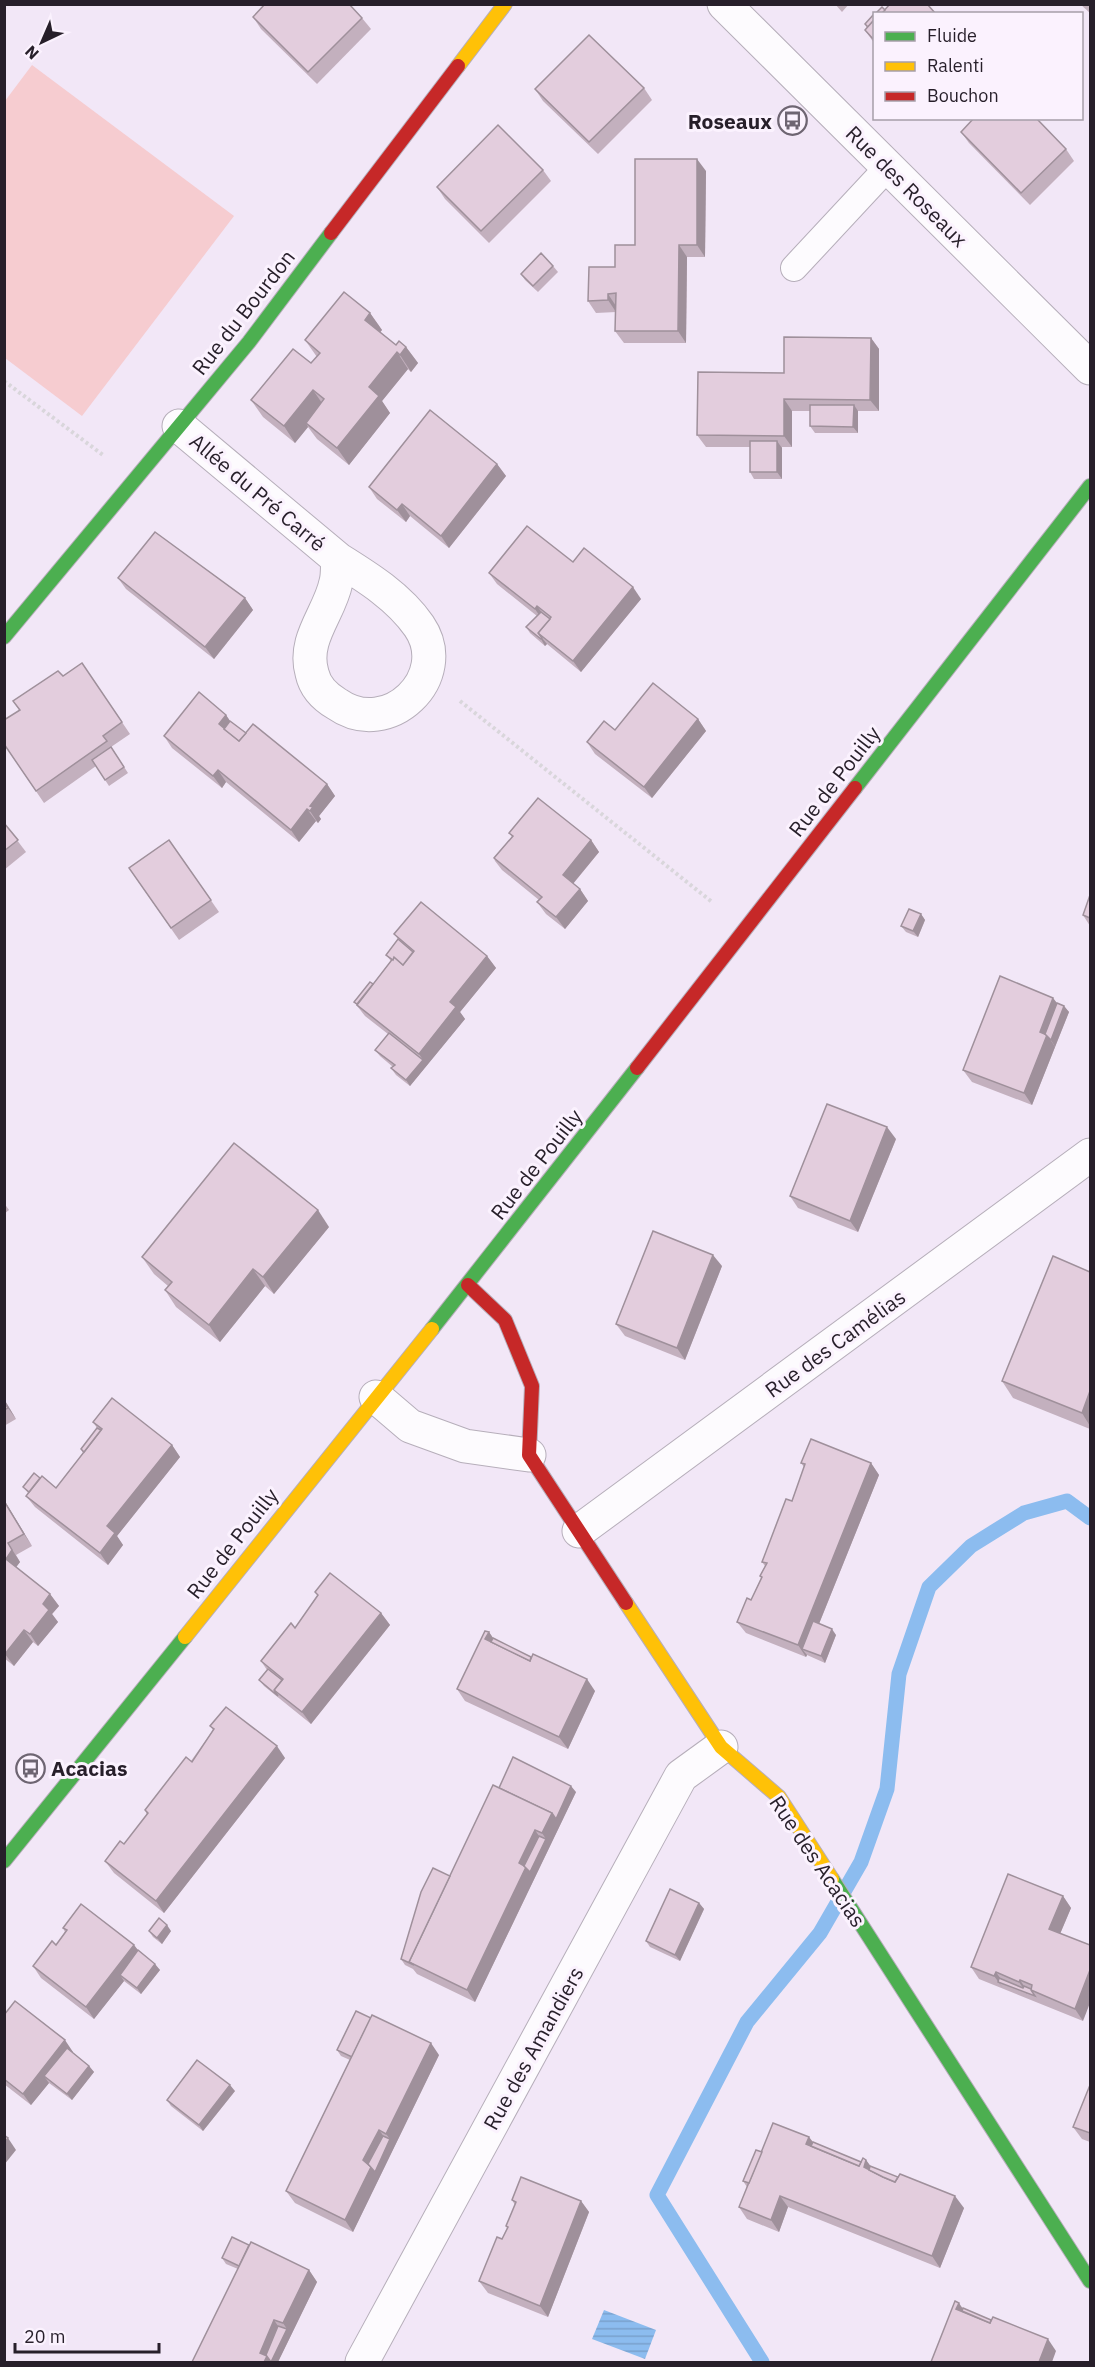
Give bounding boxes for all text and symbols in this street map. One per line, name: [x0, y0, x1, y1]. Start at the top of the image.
north arrow: [12, 12, 72, 72]
legend: [873, 12, 1083, 120]
text: Fluide: [927, 24, 977, 47]
text: N: [20, 42, 43, 64]
text: Ralenti: [927, 54, 984, 77]
text: Bouchon: [927, 84, 999, 107]
bus stop icon: Roseaux: [777, 105, 809, 137]
place label: Roseaux: [688, 107, 772, 135]
street label: Rue des Roseaux: [840, 119, 974, 253]
street label: Rue du Bourdon: [185, 244, 301, 380]
street label: Allée du Pré Carré: [184, 427, 332, 557]
street label: Rue de Pouilly: [782, 719, 886, 842]
street label: Rue de Pouilly: [484, 1102, 588, 1225]
street label: Rue des Camélias: [759, 1283, 911, 1403]
street label: Rue de Pouilly: [180, 1481, 284, 1604]
bus stop icon: Acacias: [14, 1752, 46, 1784]
place label: Acacias: [51, 1754, 128, 1782]
street label: Rue des Acacias: [764, 1790, 872, 1932]
street label: Rue des Amandiers: [476, 1961, 590, 2135]
scale bar: [15, 2316, 159, 2354]
text: 20 m: [24, 2325, 66, 2348]

